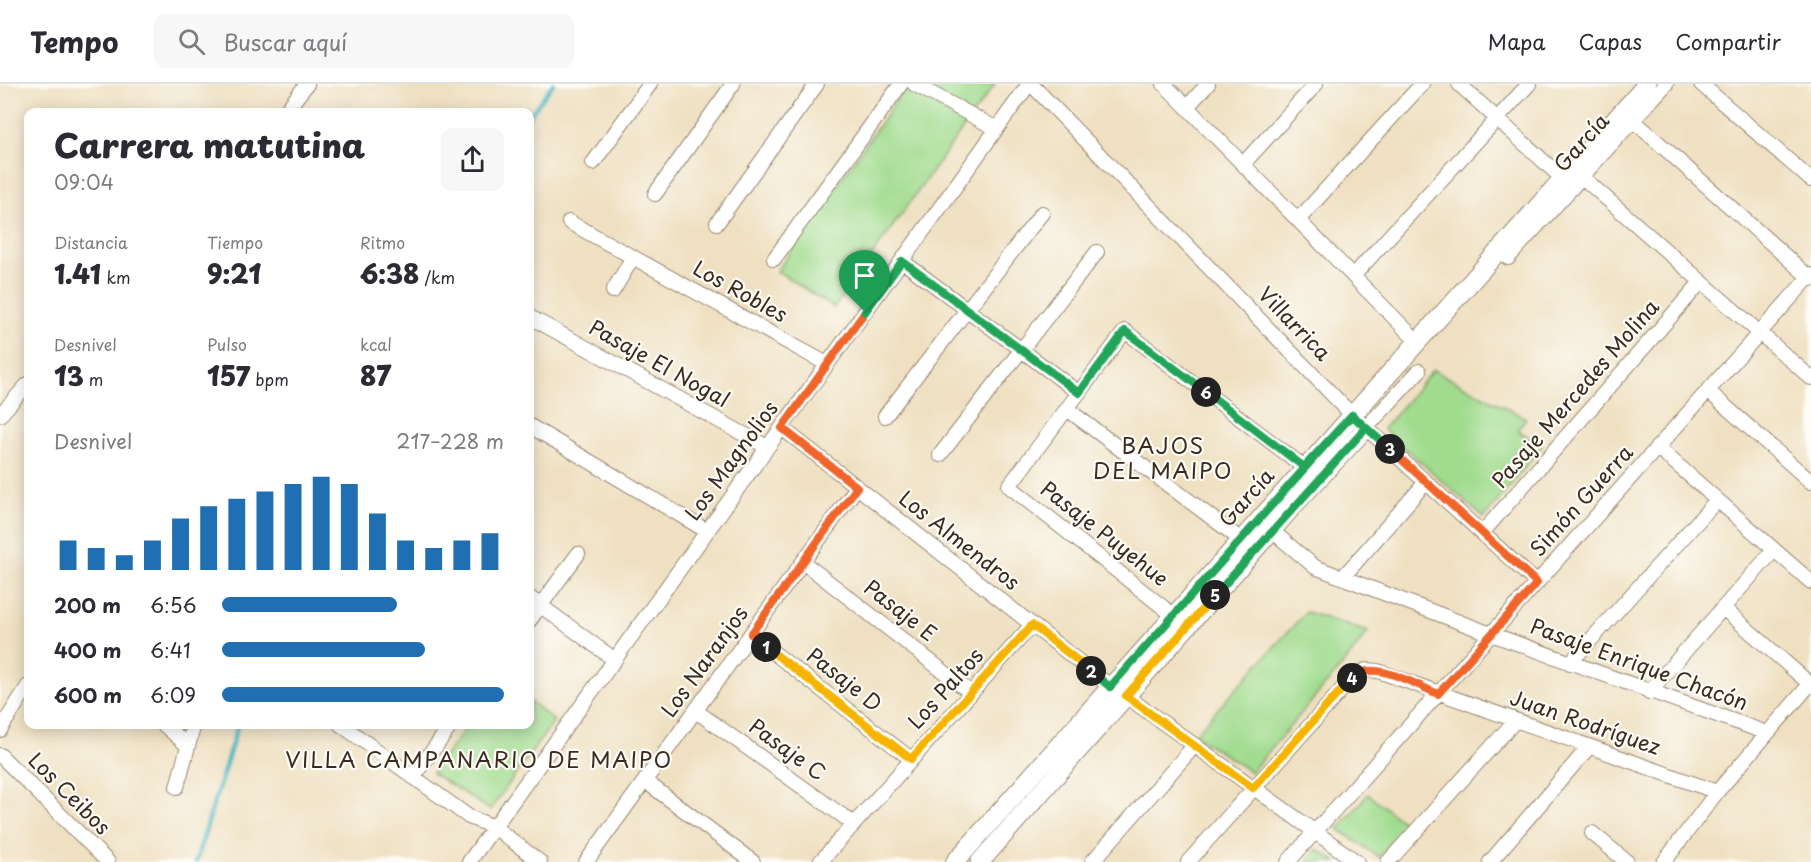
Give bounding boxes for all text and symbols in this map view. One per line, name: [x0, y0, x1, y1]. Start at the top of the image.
search box: [154, 14, 574, 68]
text: Tempo: [30, 20, 118, 63]
icon: search: [175, 25, 208, 58]
text: Buscar aquí: [223, 25, 347, 58]
text: Mapa: [1488, 25, 1546, 57]
text: Capas: [1579, 25, 1642, 57]
text: Compartir: [1675, 25, 1781, 57]
street label: García: [1545, 105, 1616, 178]
text: Carrera matutina: [54, 119, 365, 169]
button: share: [441, 128, 504, 191]
text: 09:04: [54, 167, 114, 197]
text: Distancia: [54, 230, 128, 254]
text: Tiempo: [207, 230, 263, 254]
text: Ritmo: [360, 230, 405, 254]
pin: [839, 250, 890, 312]
street label: Los Robles: [688, 251, 794, 329]
text: 1.41: [54, 254, 101, 293]
text: 9:21: [207, 254, 261, 293]
text: 6:38: [360, 254, 419, 293]
icon: arrive: [848, 259, 881, 292]
text: km: [101, 265, 130, 289]
text: /km: [419, 265, 455, 289]
street label: Villarrica: [1252, 278, 1340, 368]
street label: Pasaje Mercedes Molina: [1483, 290, 1666, 494]
street label: Pasaje El Nogal: [584, 310, 736, 414]
text: Desnivel: [54, 332, 116, 356]
text: Pulso: [207, 332, 247, 356]
text: kcal: [360, 332, 392, 356]
text: 13: [54, 356, 84, 395]
text: 157: [207, 356, 250, 395]
text: 87: [360, 356, 391, 395]
text: m: [84, 367, 103, 391]
text: bpm: [250, 367, 289, 391]
pin: 6: [1191, 377, 1221, 407]
text: 6: [1200, 380, 1212, 404]
street label: Los Magnolios: [676, 393, 785, 526]
text: Desnivel: [54, 426, 132, 456]
text: 217–228 m: [396, 426, 504, 456]
district label: BAJOS DEL MAIPO: [1093, 428, 1233, 486]
pin: 3: [1375, 434, 1405, 464]
street label: Simón Guerra: [1522, 436, 1640, 563]
text: 3: [1385, 437, 1395, 461]
street label: García: [1210, 460, 1281, 533]
street label: Pasaje Puyehue: [1034, 472, 1176, 593]
street label: Los Almendros: [893, 482, 1028, 597]
street label: Pasaje E: [858, 571, 944, 648]
pin: 5: [1200, 580, 1230, 610]
text: 5: [1210, 583, 1220, 607]
text: 200 m: [54, 590, 121, 620]
text: 6:56: [150, 590, 197, 620]
street label: Los Naranjos: [652, 599, 755, 723]
street label: Pasaje Enrique Chacón: [1526, 609, 1753, 717]
pin: 1: [751, 632, 781, 662]
text: 400 m: [54, 635, 122, 665]
text: 6:41: [150, 635, 191, 665]
text: 1: [762, 635, 770, 659]
street label: Pasaje D: [801, 639, 890, 718]
street label: Los Paltos: [899, 640, 990, 735]
pin: 2: [1076, 656, 1106, 686]
text: 2: [1085, 659, 1097, 683]
pin: 4: [1337, 663, 1367, 693]
text: 4: [1347, 666, 1357, 690]
text: 600 m: [54, 680, 122, 710]
text: 6:09: [150, 680, 196, 710]
street label: Juan Rodríguez: [1506, 680, 1665, 762]
street label: Pasaje C: [743, 710, 833, 787]
district label: VILLA CAMPANARIO DE MAIPO: [285, 742, 673, 775]
street label: Los Ceibos: [22, 744, 119, 841]

